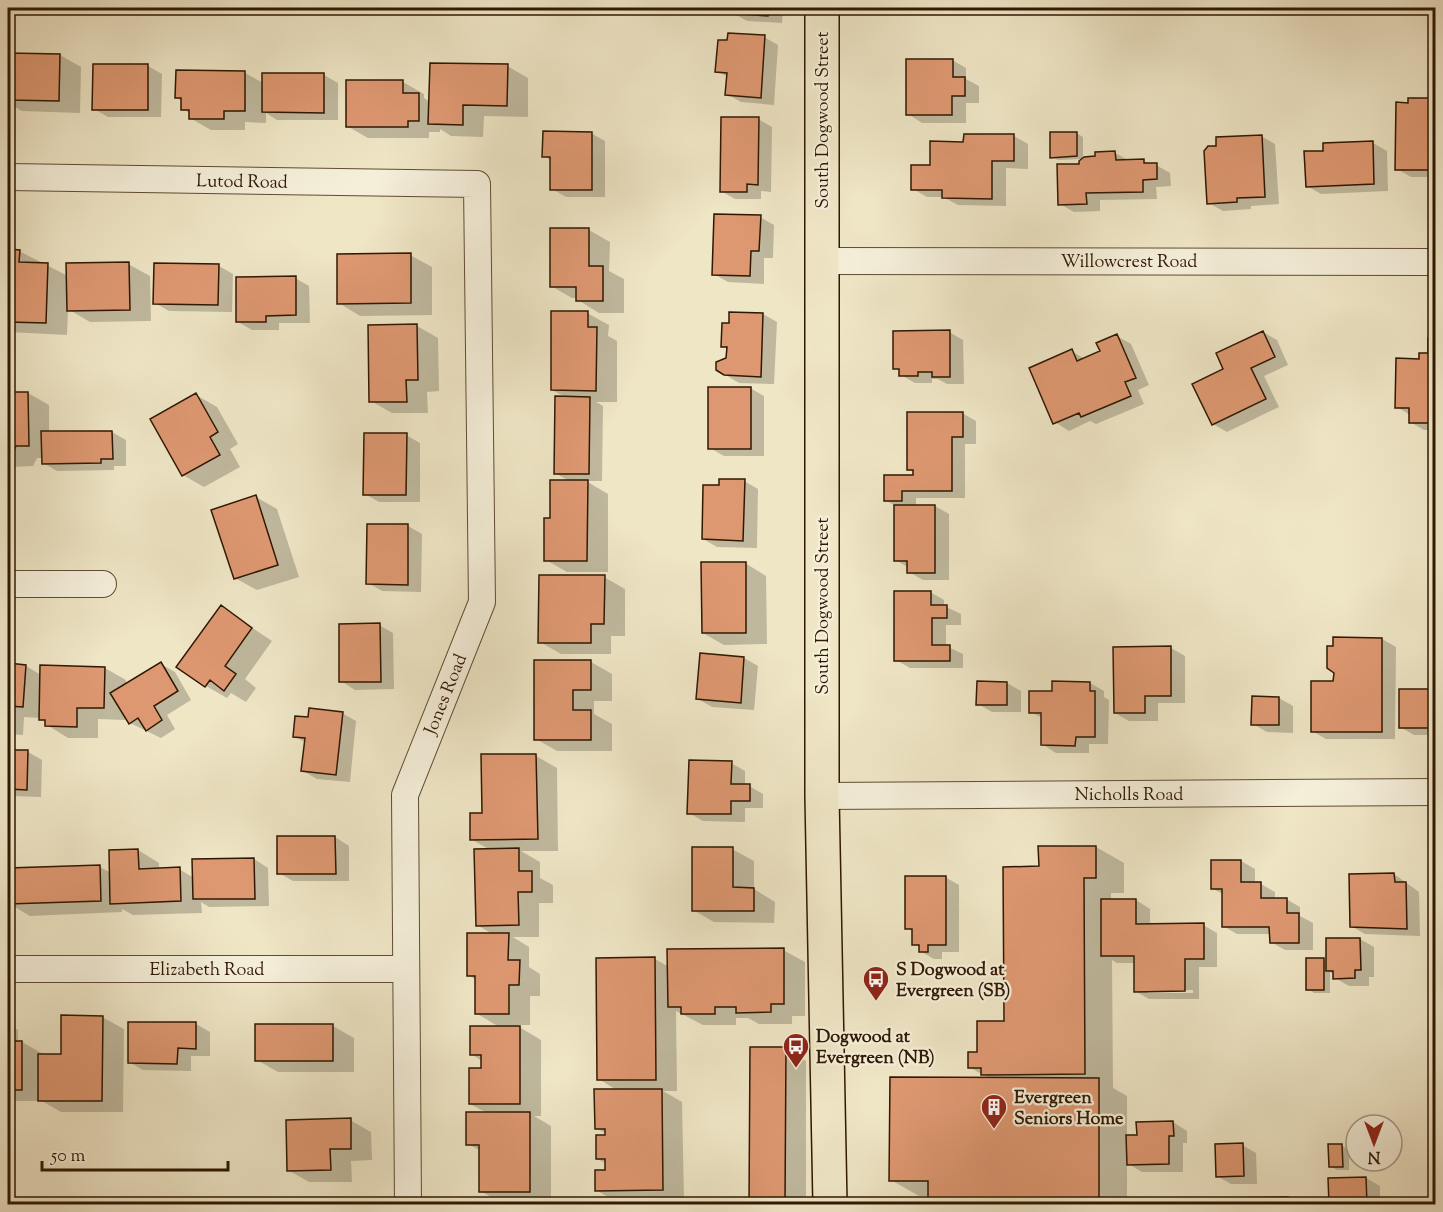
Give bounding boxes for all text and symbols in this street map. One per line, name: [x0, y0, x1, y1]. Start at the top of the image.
street label: South Dogwood Street: [811, 31, 837, 209]
street label: Lutod Road: [196, 169, 288, 197]
street label: Willowcrest Road: [1061, 250, 1197, 276]
street label: South Dogwood Street: [811, 517, 837, 695]
street label: Jones Road: [418, 650, 475, 740]
street label: Nicholls Road: [1075, 783, 1183, 809]
street label: Elizabeth Road: [149, 958, 265, 984]
place label: S Dogwood at Evergreen (SB): [896, 958, 1010, 1005]
bus stop icon: S Dogwood at Evergreen (SB): [861, 964, 891, 1002]
place label: Dogwood at Evergreen (NB): [816, 1025, 935, 1072]
bus stop icon: Dogwood at Evergreen (NB): [781, 1031, 811, 1069]
place label: Evergreen Seniors Home: [1014, 1086, 1124, 1133]
building icon: Evergreen Seniors Home: [979, 1092, 1009, 1130]
north arrow: [1344, 1113, 1404, 1173]
scale bar: [42, 1134, 228, 1172]
text: 50 m: [50, 1144, 86, 1170]
text: N: [1367, 1144, 1380, 1167]

